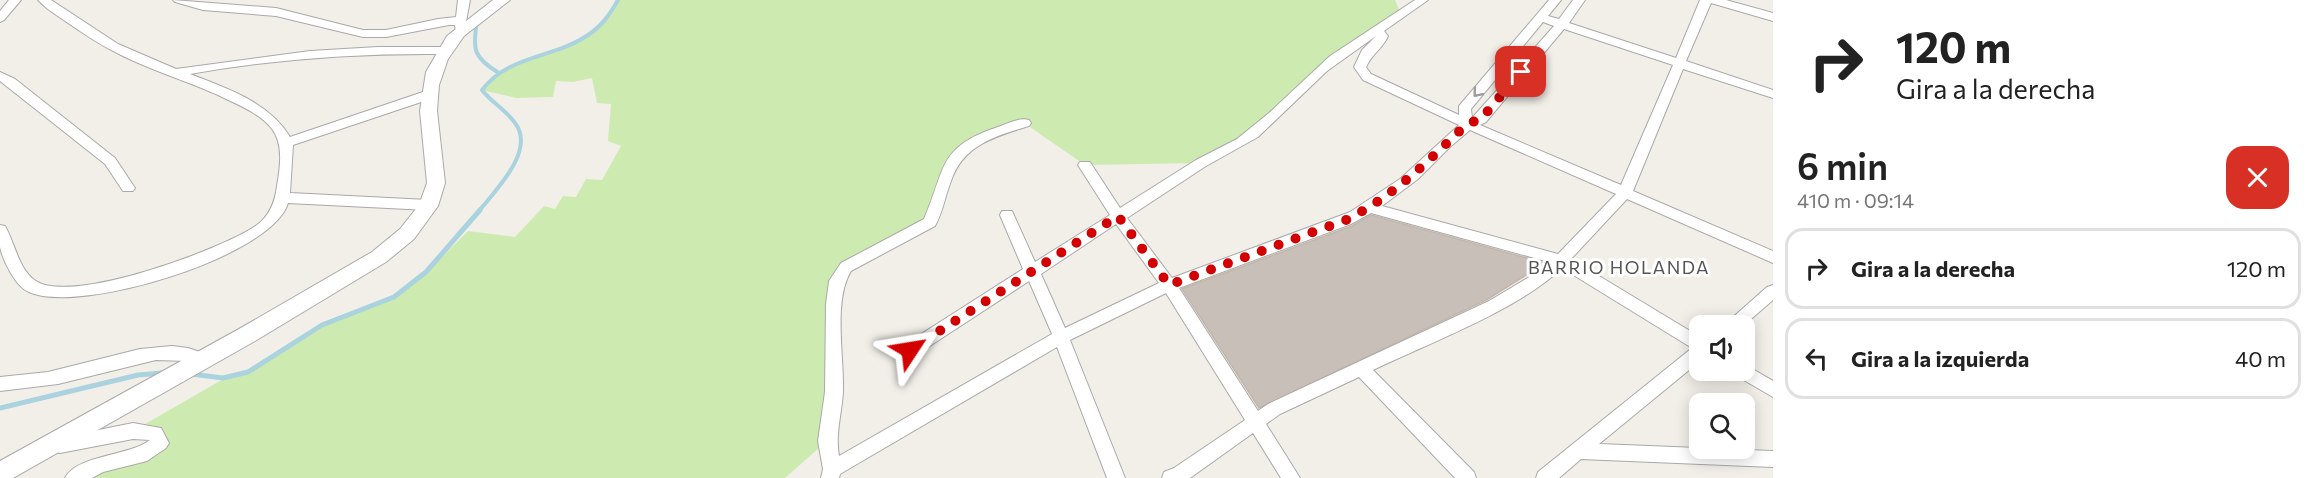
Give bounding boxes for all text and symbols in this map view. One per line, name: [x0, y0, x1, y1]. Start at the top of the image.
text: 120 m: [1896, 20, 2011, 72]
icon: right: [1797, 24, 1875, 102]
pin: [1495, 46, 1546, 97]
icon: arrive: [1504, 55, 1537, 88]
text: Gira a la derecha: [1896, 72, 2095, 105]
one-way arrow: [1473, 86, 1484, 97]
text: 6 min: [1797, 143, 1888, 187]
button: close: [2226, 146, 2289, 209]
text: 410 m · 09:14: [1797, 188, 1914, 212]
icon: right: [1800, 252, 1833, 285]
text: Gira a la derecha: [1851, 255, 2015, 282]
text: 120 m: [2227, 255, 2286, 282]
district label: BARRIO HOLANDA: [1528, 256, 1710, 278]
map controls: [1689, 315, 1755, 459]
button: sound: [1689, 315, 1755, 381]
position arrow: [878, 318, 942, 382]
icon: left: [1800, 342, 1833, 375]
text: Gira a la izquierda: [1851, 345, 2029, 372]
text: 40 m: [2235, 345, 2286, 372]
button: search: [1689, 393, 1755, 459]

